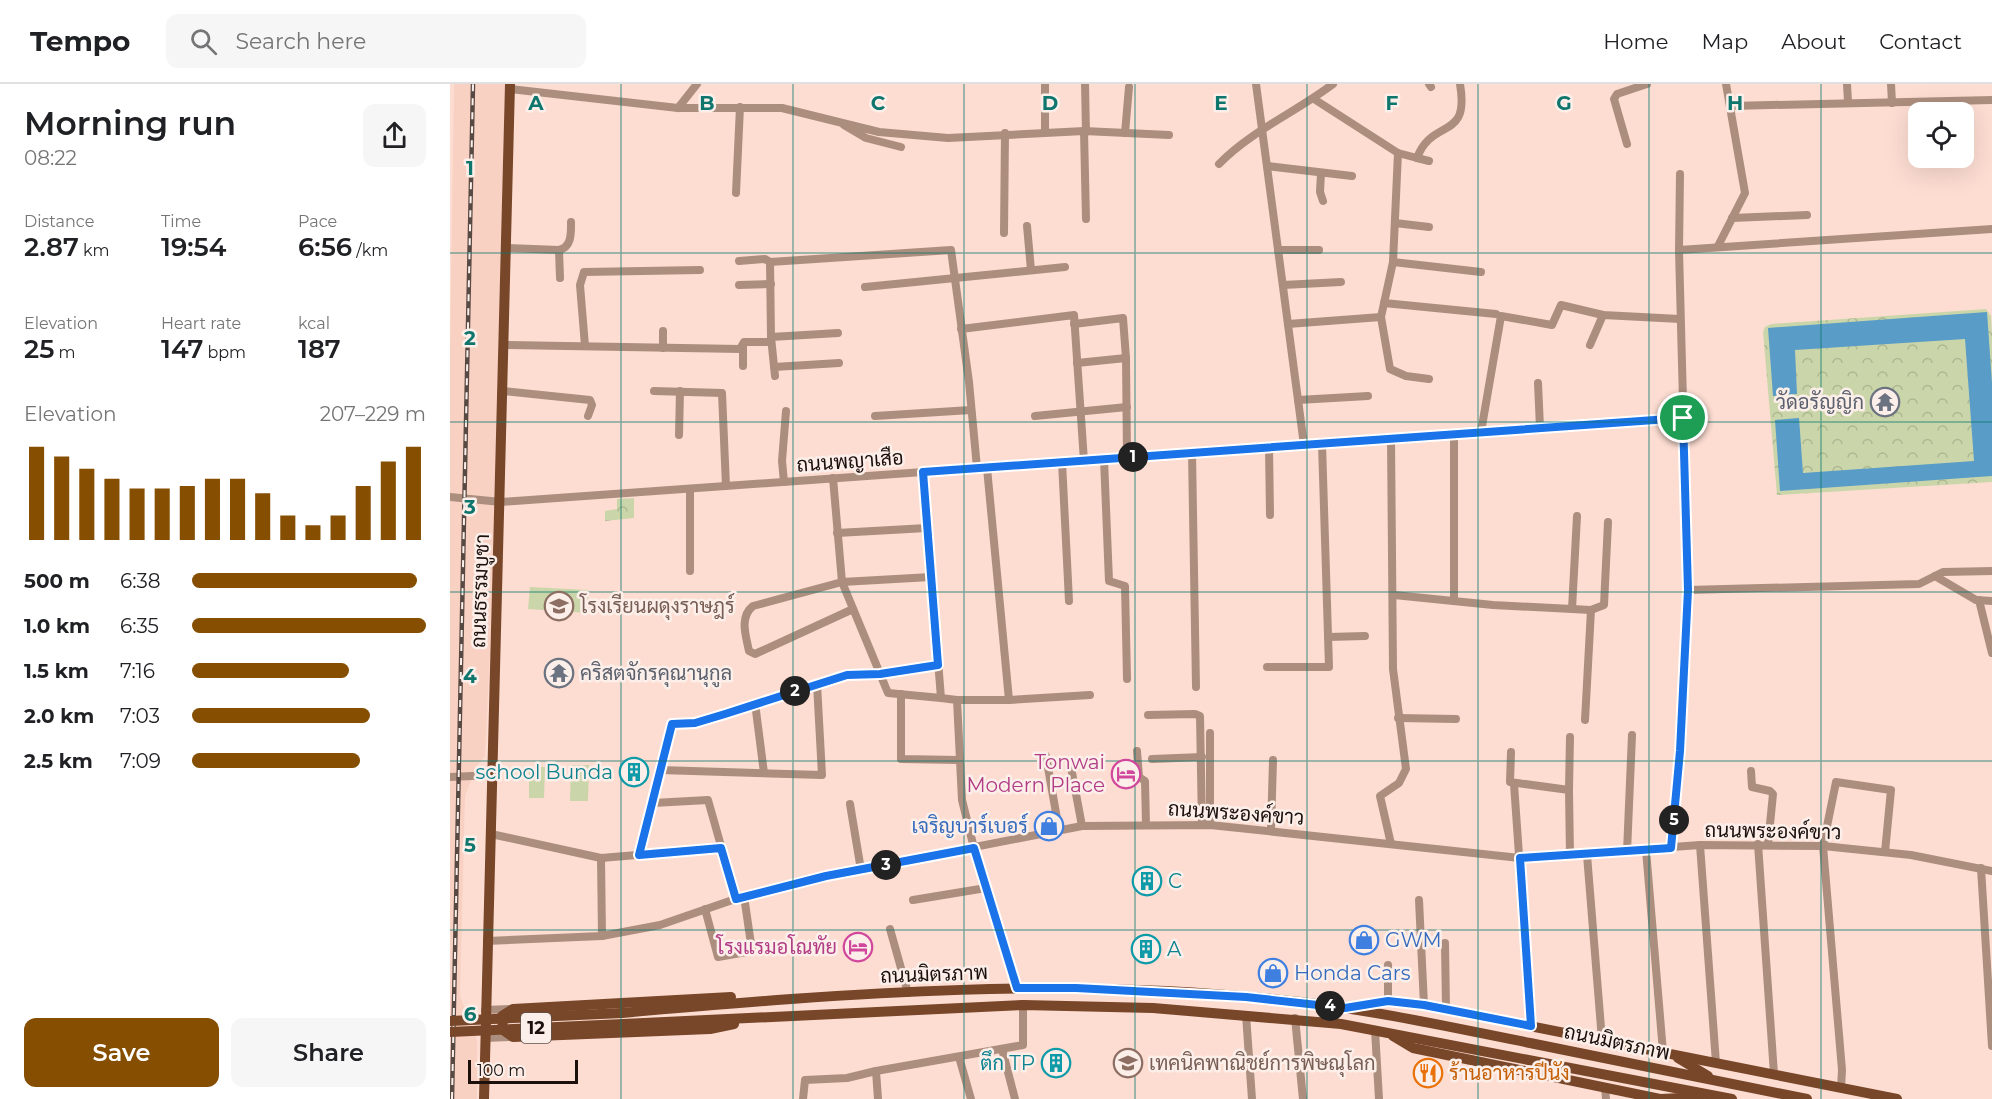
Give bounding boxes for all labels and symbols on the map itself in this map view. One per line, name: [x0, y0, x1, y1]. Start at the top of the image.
text: A: [527, 91, 544, 115]
text: B: [699, 91, 715, 115]
text: C: [871, 91, 886, 115]
text: D: [1042, 91, 1058, 115]
text: E: [1214, 91, 1228, 115]
text: F: [1386, 91, 1399, 115]
text: G: [1556, 91, 1572, 115]
text: H: [1727, 91, 1743, 115]
text: 1: [466, 156, 474, 180]
text: 2: [464, 326, 476, 350]
temple icon: วัดอรัญญิก: [1869, 386, 1901, 418]
place label: วัดอรัญญิก: [1776, 390, 1864, 414]
pin: [1657, 392, 1708, 443]
pin: 1: [1118, 442, 1148, 472]
street label: ถนนพญาเสือ: [795, 443, 904, 477]
text: 3: [463, 495, 476, 519]
street label: ถนนธรรมบูชา: [466, 533, 497, 649]
school or university icon: โรงเรียนผดุงราษฎร์: [543, 590, 575, 622]
place label: โรงเรียนผดุงราษฎร์: [579, 592, 735, 620]
temple icon: คริสตจักรคุณานุกูล: [543, 657, 575, 689]
place label: คริสตจักรคุณานุกูล: [580, 661, 732, 688]
text: 4: [463, 664, 477, 688]
pin: 2: [780, 676, 810, 706]
place label: Tonwai Modern Place: [966, 750, 1105, 797]
building icon: school Bunda: [618, 756, 650, 788]
hotel icon: Tonwai Modern Place: [1110, 758, 1142, 790]
place label: school Bunda: [476, 760, 613, 784]
street label: ถนนพระองค์ขาว: [1167, 794, 1305, 830]
pin: 5: [1659, 805, 1689, 835]
shop icon: เจริญบาร์เบอร์: [1033, 810, 1065, 842]
place label: เจริญบาร์เบอร์: [912, 812, 1028, 838]
street label: ถนนพระองค์ขาว: [1705, 816, 1842, 844]
text: 5: [464, 833, 476, 857]
pin: 3: [871, 850, 901, 880]
building icon: C: [1131, 865, 1163, 897]
place label: C: [1168, 869, 1182, 893]
shop icon: GWM: [1348, 924, 1380, 956]
place label: GWM: [1385, 928, 1441, 952]
hotel icon: โรงแรมอโณทัย: [842, 931, 874, 963]
building icon: A: [1130, 933, 1162, 965]
place label: โรงแรมอโณทัย: [716, 934, 837, 959]
place label: A: [1167, 937, 1182, 961]
shop icon: Honda Cars: [1257, 957, 1289, 989]
street label: ถนนมิตรภาพ: [880, 960, 988, 988]
place label: Honda Cars: [1294, 961, 1411, 985]
pin: 4: [1315, 991, 1345, 1021]
text: 6: [464, 1002, 477, 1026]
road number: 12: [521, 1013, 551, 1043]
street label: ถนนมิตรภาพ: [1562, 1019, 1672, 1065]
building icon: ตึก TP: [1040, 1047, 1072, 1079]
school or university icon: เทคนิคพาณิชย์การพิษณุโลก: [1112, 1047, 1144, 1079]
place label: เทคนิคพาณิชย์การพิษณุโลก: [1149, 1049, 1376, 1077]
place label: ตึก TP: [980, 1050, 1035, 1075]
scale bar: [468, 1057, 578, 1084]
restaurant icon: ร้านอาหารปีนัง: [1412, 1057, 1444, 1089]
place label: ร้านอาหารปีนัง: [1449, 1061, 1570, 1085]

